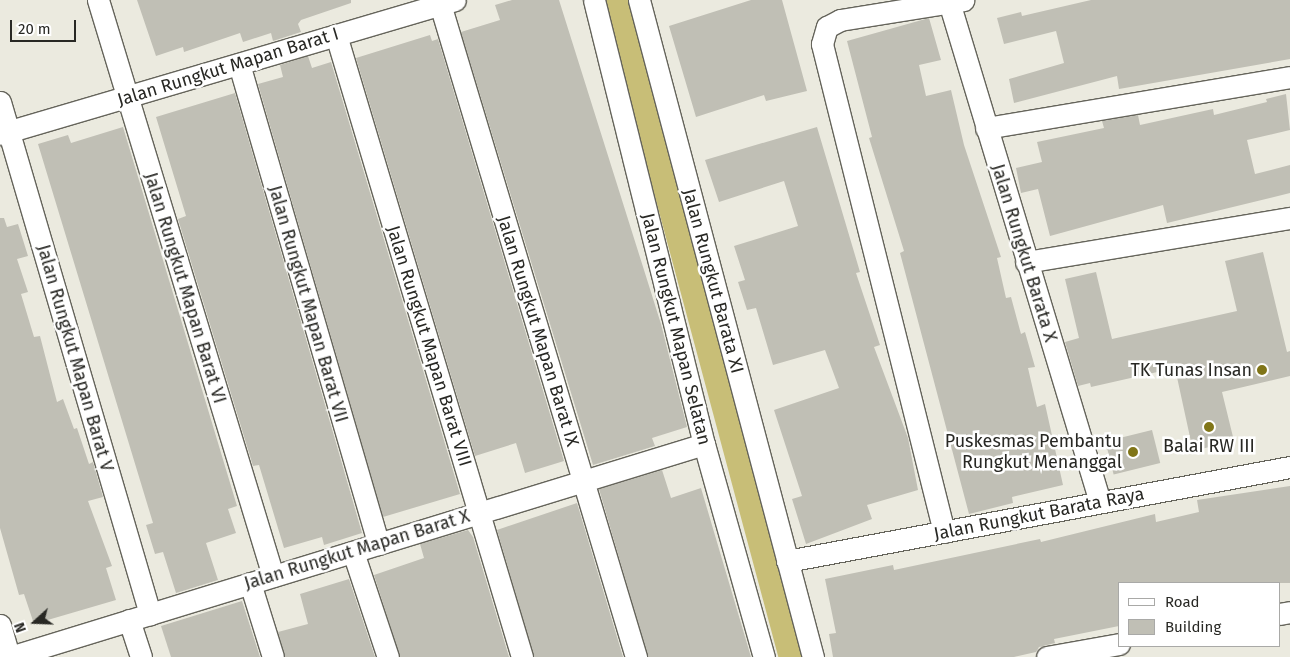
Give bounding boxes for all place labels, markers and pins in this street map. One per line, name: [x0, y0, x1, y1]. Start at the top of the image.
place label: TK Tunas Insan: [1131, 359, 1252, 381]
marker: TK Tunas Insan: [1256, 364, 1268, 376]
marker: Balai RW III: [1203, 421, 1215, 433]
place label: Puskesmas Pembantu Rungkut Menanggal: [945, 431, 1122, 474]
place label: Balai RW III: [1163, 435, 1255, 457]
marker: Puskesmas Pembantu Rungkut Menanggal: [1126, 445, 1140, 459]

